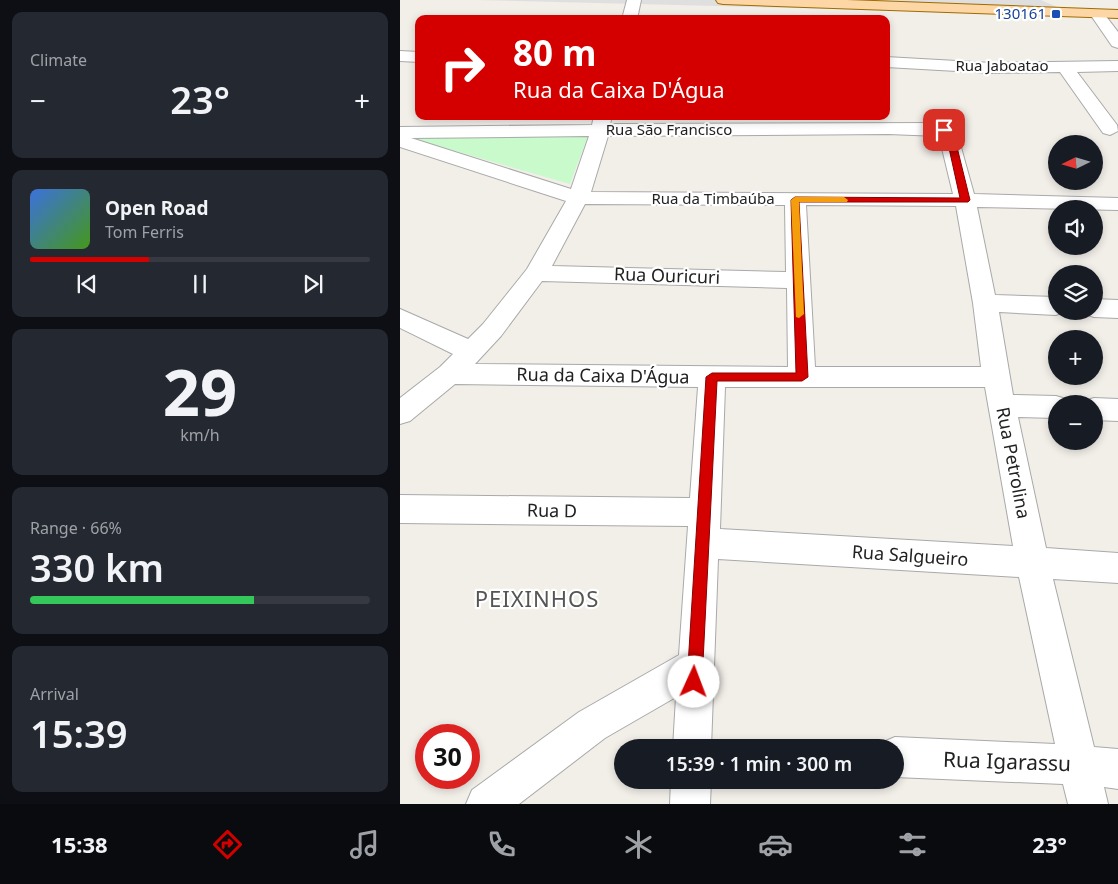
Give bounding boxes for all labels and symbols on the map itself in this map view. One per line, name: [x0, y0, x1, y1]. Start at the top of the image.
place label: 130161: [995, 3, 1046, 23]
marker: 130161: [1050, 8, 1062, 20]
street label: Rua Jaboatao: [955, 55, 1049, 75]
pin: [923, 109, 965, 151]
street label: Rua São Francisco: [606, 119, 732, 139]
north arrow: [1048, 135, 1102, 190]
street label: Rua da Timbaúba: [651, 188, 775, 208]
street label: Rua Ouricuri: [614, 261, 721, 289]
street label: Rua da Caixa D'Água: [516, 361, 690, 389]
street label: Rua Petrolina: [991, 405, 1037, 521]
street label: Rua D: [527, 498, 577, 522]
street label: Rua Salgueiro: [851, 539, 969, 571]
district label: PEIXINHOS: [475, 583, 599, 613]
position arrow: [667, 655, 719, 707]
speed limit sign: 30: [415, 724, 480, 789]
street label: Rua Igarassu: [942, 745, 1072, 777]

